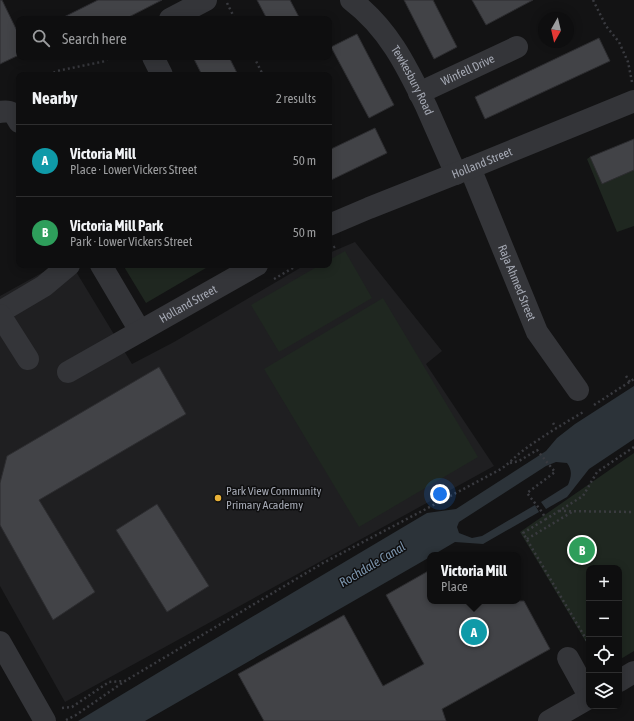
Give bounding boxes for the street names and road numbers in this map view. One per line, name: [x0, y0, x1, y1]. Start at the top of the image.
street label: Tewkesbury Road: [388, 43, 436, 117]
street label: Winfell Drive: [439, 52, 497, 89]
street label: Holland Street: [450, 144, 515, 182]
street label: Raja Ahmed Street: [495, 243, 539, 323]
street label: Holland Street: [157, 282, 220, 326]

